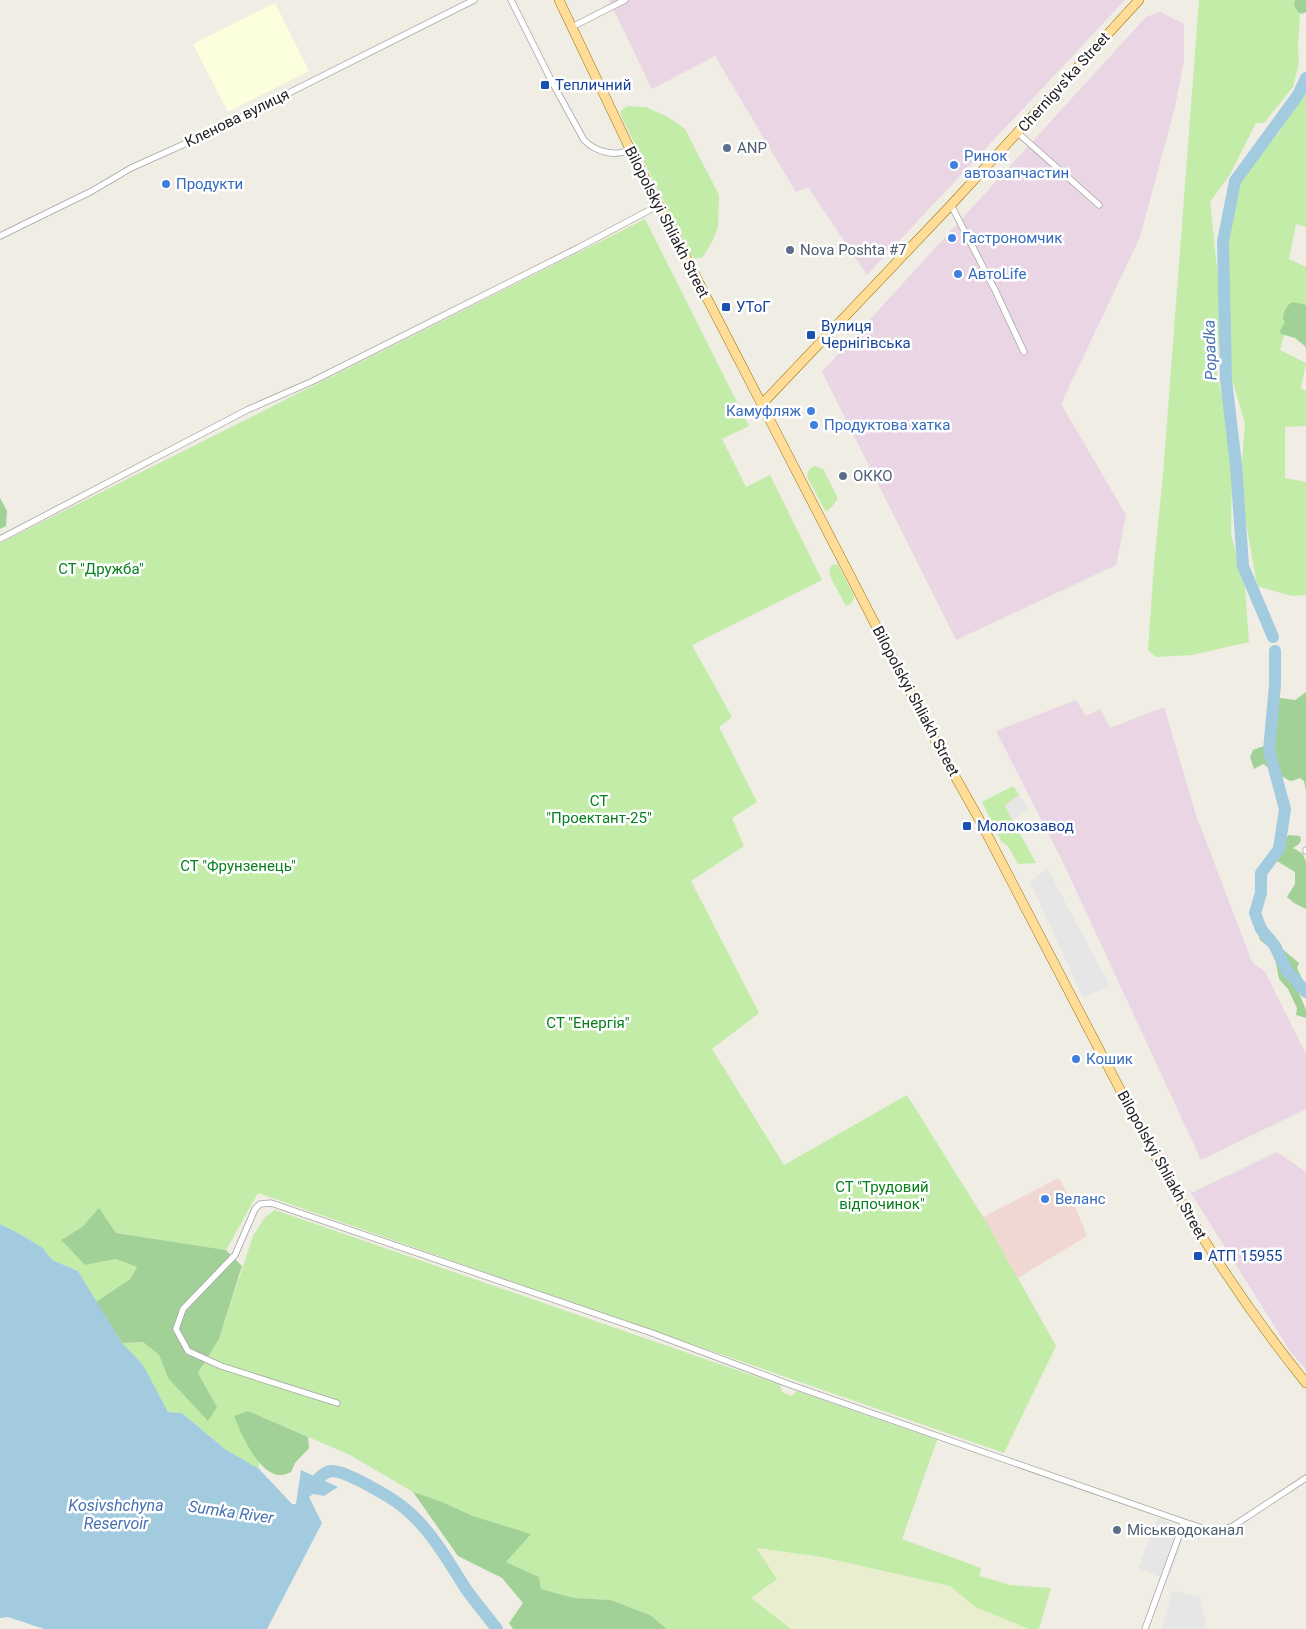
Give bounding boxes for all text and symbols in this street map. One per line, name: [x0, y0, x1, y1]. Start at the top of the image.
street label: Chernigvs'ka Street: [1014, 28, 1114, 136]
place label: Тепличний: [555, 76, 631, 94]
marker: Тепличний: [539, 79, 551, 91]
street label: Кленова вулиця: [182, 85, 292, 151]
place label: ANP: [737, 139, 767, 157]
marker: ANP: [721, 142, 733, 154]
street label: Bilopolskyi Shliakh Street: [621, 143, 713, 301]
place label: Ринок автозапчастин: [964, 147, 1069, 182]
marker: Ринок автозапчастин: [948, 159, 960, 171]
place label: Продукти: [176, 175, 243, 193]
marker: Продукти: [160, 178, 172, 190]
place label: Гастрономчик: [962, 229, 1062, 247]
marker: Гастрономчик: [946, 232, 958, 244]
place label: Nova Poshta #7: [800, 241, 907, 259]
marker: Nova Poshta #7: [784, 244, 796, 256]
place label: АвтоLife: [968, 265, 1027, 283]
marker: АвтоLife: [952, 268, 964, 280]
place label: УТоГ: [736, 298, 771, 316]
marker: УТоГ: [720, 301, 732, 313]
place label: Вулиця Чернігівська: [821, 317, 911, 352]
water label: Popadka: [1199, 319, 1221, 381]
marker: Вулиця Чернігівська: [805, 329, 817, 341]
place label: Камуфляж: [726, 402, 802, 420]
marker: Камуфляж: [805, 405, 817, 417]
place label: Продуктова хатка: [824, 416, 950, 434]
marker: Продуктова хатка: [808, 419, 820, 431]
place label: ОККО: [853, 467, 893, 485]
marker: ОККО: [837, 470, 849, 482]
park label: СТ "Дружба": [58, 560, 144, 578]
street label: Bilopolskyi Shliakh Street: [869, 623, 963, 779]
park label: СТ "Проектант-25": [546, 792, 652, 827]
place label: Молокозавод: [977, 817, 1074, 835]
marker: Молокозавод: [961, 820, 973, 832]
park label: СТ "Фрунзенець": [180, 857, 296, 875]
park label: СТ "Енергія": [546, 1014, 630, 1032]
place label: Кошик: [1086, 1050, 1133, 1068]
marker: Кошик: [1070, 1053, 1082, 1065]
street label: Bilopolskyi Shliakh Street: [1114, 1087, 1210, 1243]
park label: СТ "Трудовий відпочинок": [835, 1178, 929, 1213]
place label: Веланс: [1055, 1190, 1106, 1208]
marker: Веланс: [1039, 1193, 1051, 1205]
place label: АТП 15955: [1208, 1247, 1282, 1265]
marker: АТП 15955: [1192, 1250, 1204, 1262]
water label: Kosivshchyna Reservoir: [68, 1496, 164, 1533]
water label: Sumka River: [187, 1497, 276, 1527]
place label: Міськводоканал: [1127, 1521, 1244, 1539]
marker: Міськводоканал: [1111, 1524, 1123, 1536]

